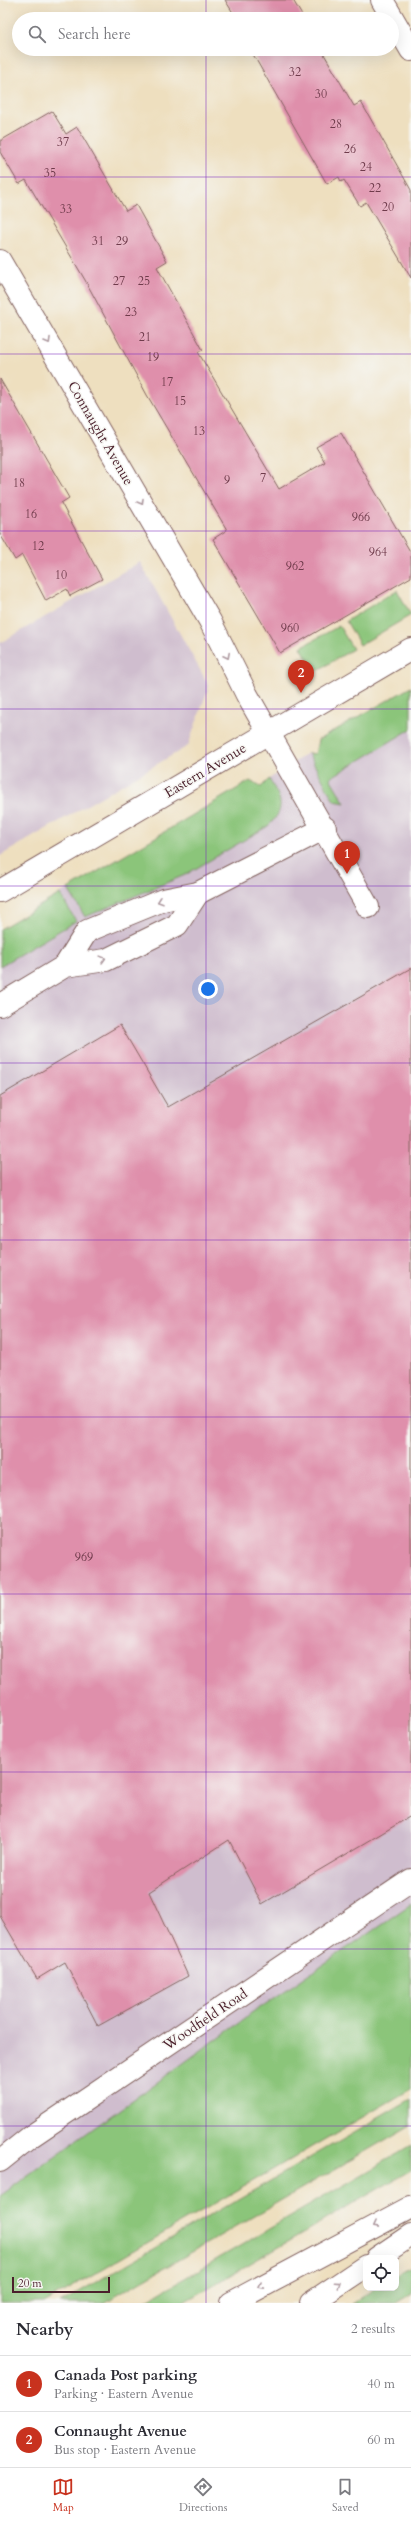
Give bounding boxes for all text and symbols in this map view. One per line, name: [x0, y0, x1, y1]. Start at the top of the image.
search box: [12, 12, 399, 56]
icon: search: [26, 23, 48, 45]
text: Search here: [58, 24, 131, 44]
house number: 32: [289, 64, 301, 80]
house number: 30: [315, 86, 327, 102]
house number: 28: [330, 116, 342, 132]
house number: 37: [57, 134, 69, 150]
house number: 26: [344, 141, 356, 157]
house number: 24: [360, 159, 372, 175]
house number: 35: [44, 165, 56, 181]
house number: 22: [369, 180, 381, 196]
house number: 20: [382, 199, 394, 215]
house number: 33: [60, 201, 72, 217]
house number: 31: [92, 233, 104, 249]
house number: 29: [116, 233, 128, 249]
house number: 27: [113, 273, 125, 289]
house number: 25: [138, 273, 150, 289]
house number: 23: [125, 304, 137, 320]
house number: 21: [139, 329, 151, 345]
one-way arrow: [43, 337, 50, 344]
house number: 19: [147, 349, 159, 365]
house number: 17: [161, 374, 173, 390]
street label: Connaught Avenue: [63, 378, 138, 489]
house number: 15: [174, 393, 186, 409]
house number: 13: [193, 423, 205, 439]
house number: 7: [260, 470, 266, 486]
house number: 9: [224, 472, 230, 488]
house number: 18: [13, 475, 25, 491]
one-way arrow: [136, 498, 143, 505]
house number: 16: [25, 506, 37, 522]
house number: 966: [352, 509, 370, 525]
house number: 12: [32, 538, 44, 554]
house number: 964: [369, 544, 387, 560]
house number: 962: [286, 558, 304, 574]
house number: 10: [55, 567, 67, 583]
house number: 960: [281, 620, 299, 636]
one-way arrow: [223, 652, 230, 659]
pin: 2: [288, 660, 314, 693]
street label: Eastern Avenue: [161, 738, 250, 802]
pin: 1: [334, 841, 360, 874]
one-way arrow: [157, 897, 164, 905]
one-way arrow: [100, 956, 107, 964]
your location: [198, 979, 218, 999]
house number: 969: [75, 1549, 93, 1565]
street label: Woodfield Road: [159, 1984, 252, 2055]
one-way arrow: [373, 2221, 381, 2228]
map controls: [363, 2255, 399, 2291]
button: locate: [363, 2255, 399, 2291]
scale bar: [12, 2275, 110, 2294]
text: 20 m: [18, 2276, 42, 2291]
one-way arrow: [258, 2281, 266, 2289]
one-way arrow: [334, 2282, 341, 2289]
text: Nearby: [16, 2318, 73, 2341]
text: 2 results: [351, 2320, 395, 2338]
text: Canada Post parking: [54, 2365, 197, 2385]
text: 1: [26, 2375, 32, 2393]
text: 40 m: [367, 2375, 395, 2393]
text: Parking · Eastern Avenue: [54, 2385, 193, 2403]
text: Connaught Avenue: [54, 2421, 187, 2441]
text: 2: [26, 2431, 32, 2449]
text: 60 m: [367, 2431, 395, 2449]
text: Bus stop · Eastern Avenue: [54, 2441, 196, 2459]
tab: Map: [52, 2476, 74, 2515]
tab: Directions: [179, 2476, 227, 2515]
tab: Saved: [332, 2476, 359, 2515]

